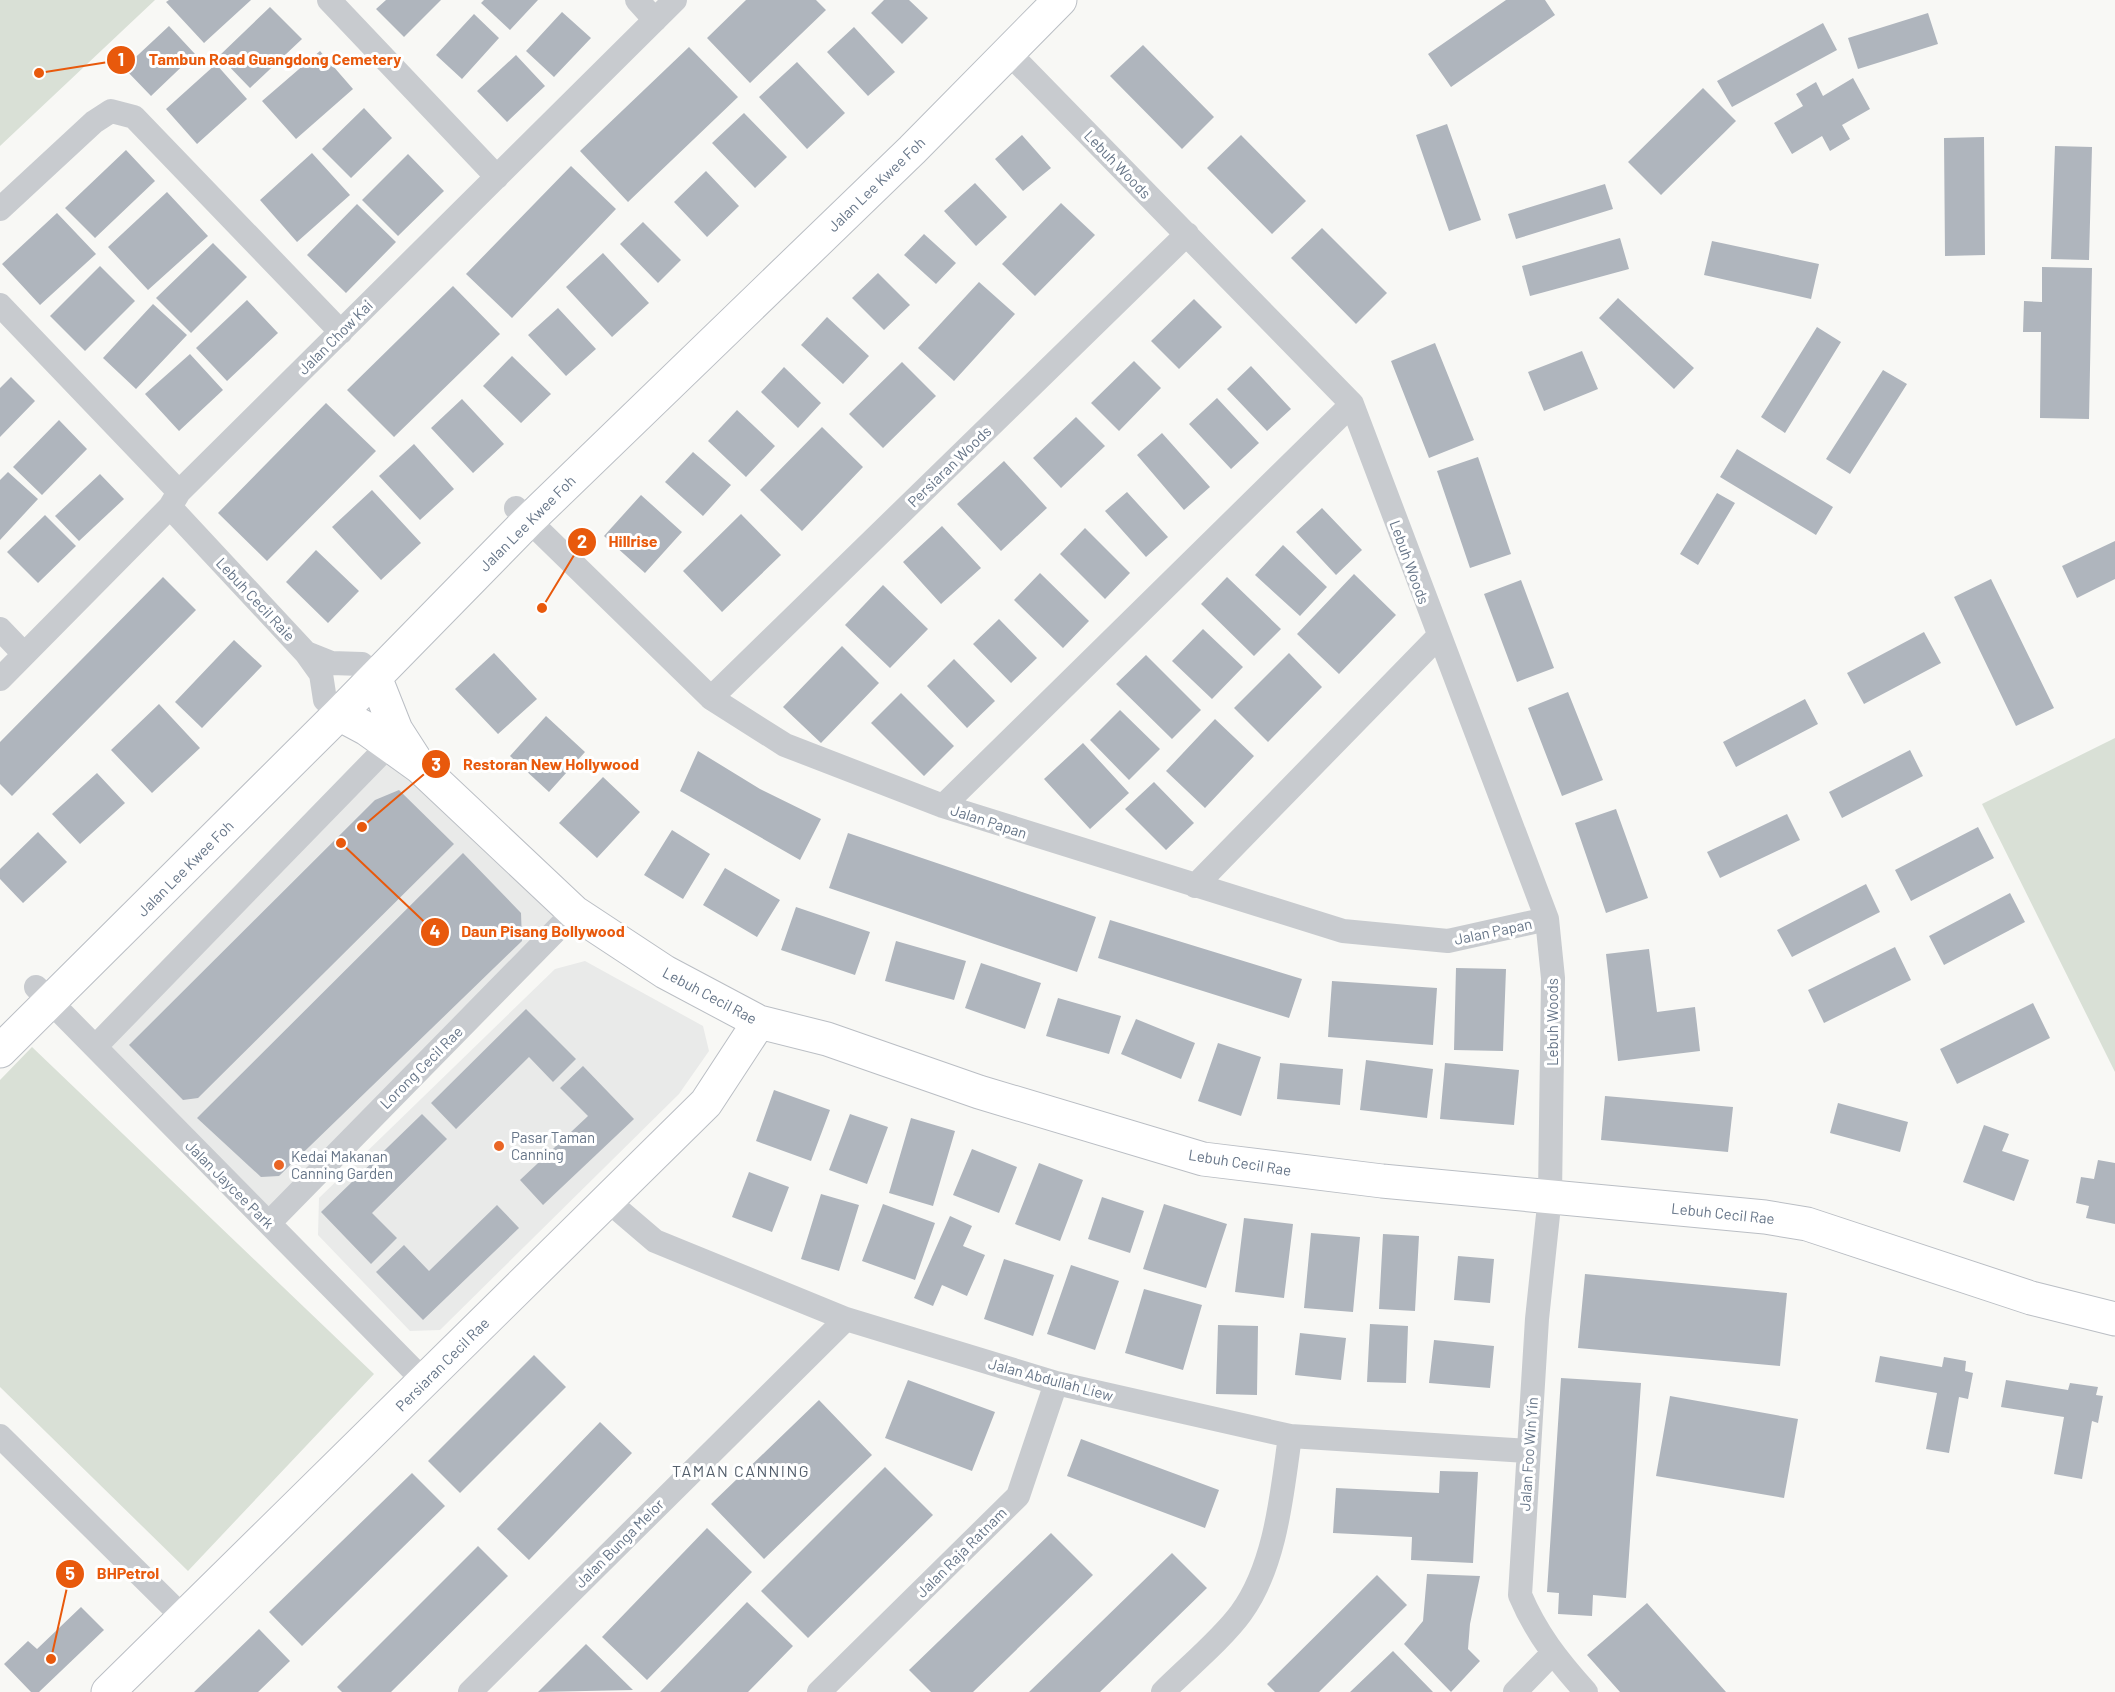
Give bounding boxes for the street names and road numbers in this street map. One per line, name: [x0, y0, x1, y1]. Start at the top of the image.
street label: Lebuh Woods: [1081, 126, 1155, 202]
street label: Jalan Lee Kwee Foh: [823, 133, 929, 235]
street label: Jalan Chow Kai: [294, 296, 376, 378]
street label: Persiaran Woods: [904, 422, 994, 510]
street label: Jalan Lee Kwee Foh: [475, 471, 579, 575]
street label: Lebuh Woods: [1386, 518, 1434, 606]
street label: Lebuh Cecil Raie: [213, 553, 299, 645]
street label: Jalan Papan: [949, 800, 1029, 842]
street label: Jalan Lee Kwee Foh: [133, 816, 237, 920]
street label: Jalan Papan: [1452, 914, 1534, 948]
street label: Lebuh Cecil Rae: [660, 963, 760, 1027]
street label: Lebuh Woods: [1543, 978, 1561, 1066]
street label: Lorong Cecil Rae: [376, 1022, 466, 1112]
street label: Jalan Jaycee Park: [182, 1136, 278, 1232]
street label: Lebuh Cecil Rae: [1187, 1145, 1293, 1179]
street label: Lebuh Cecil Rae: [1670, 1199, 1776, 1227]
street label: Persiaran Cecil Rae: [391, 1313, 493, 1415]
street label: Jalan Abdullah Liew: [987, 1354, 1116, 1404]
street label: Jalan Foo Win Yin: [1515, 1396, 1541, 1512]
street label: Jalan Bunga Melor: [571, 1494, 668, 1591]
street label: Jalan Raja Ratnam: [912, 1503, 1010, 1601]

